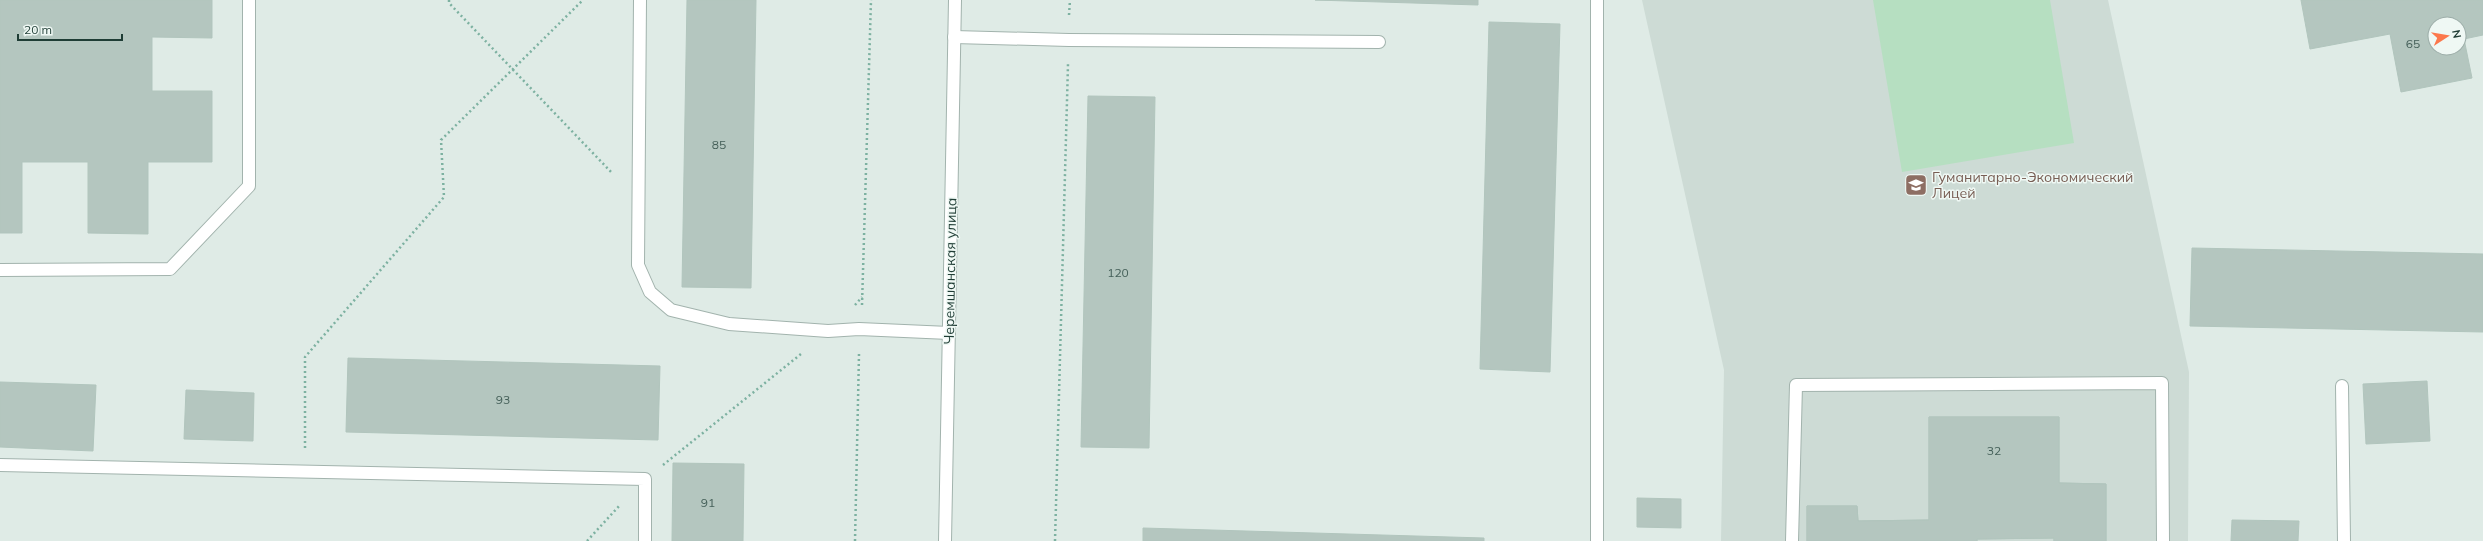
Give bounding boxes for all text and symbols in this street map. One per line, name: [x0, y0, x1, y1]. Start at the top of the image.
scale bar: [18, 16, 122, 42]
north arrow: [2427, 16, 2467, 56]
text: 20 m: [24, 22, 52, 37]
text: N: [2449, 28, 2464, 39]
house number: 65: [2406, 36, 2420, 51]
house number: 85: [712, 137, 726, 152]
place label: Гуманитарно-Экономический Лицей: [1932, 168, 2133, 202]
school or university icon: Гуманитарно-Экономический Лицей: [1903, 172, 1929, 198]
street label: Черемшанская улица: [940, 197, 960, 345]
house number: 120: [1107, 265, 1129, 280]
house number: 93: [496, 392, 510, 407]
house number: 32: [1987, 443, 2001, 458]
house number: 91: [701, 495, 715, 510]

